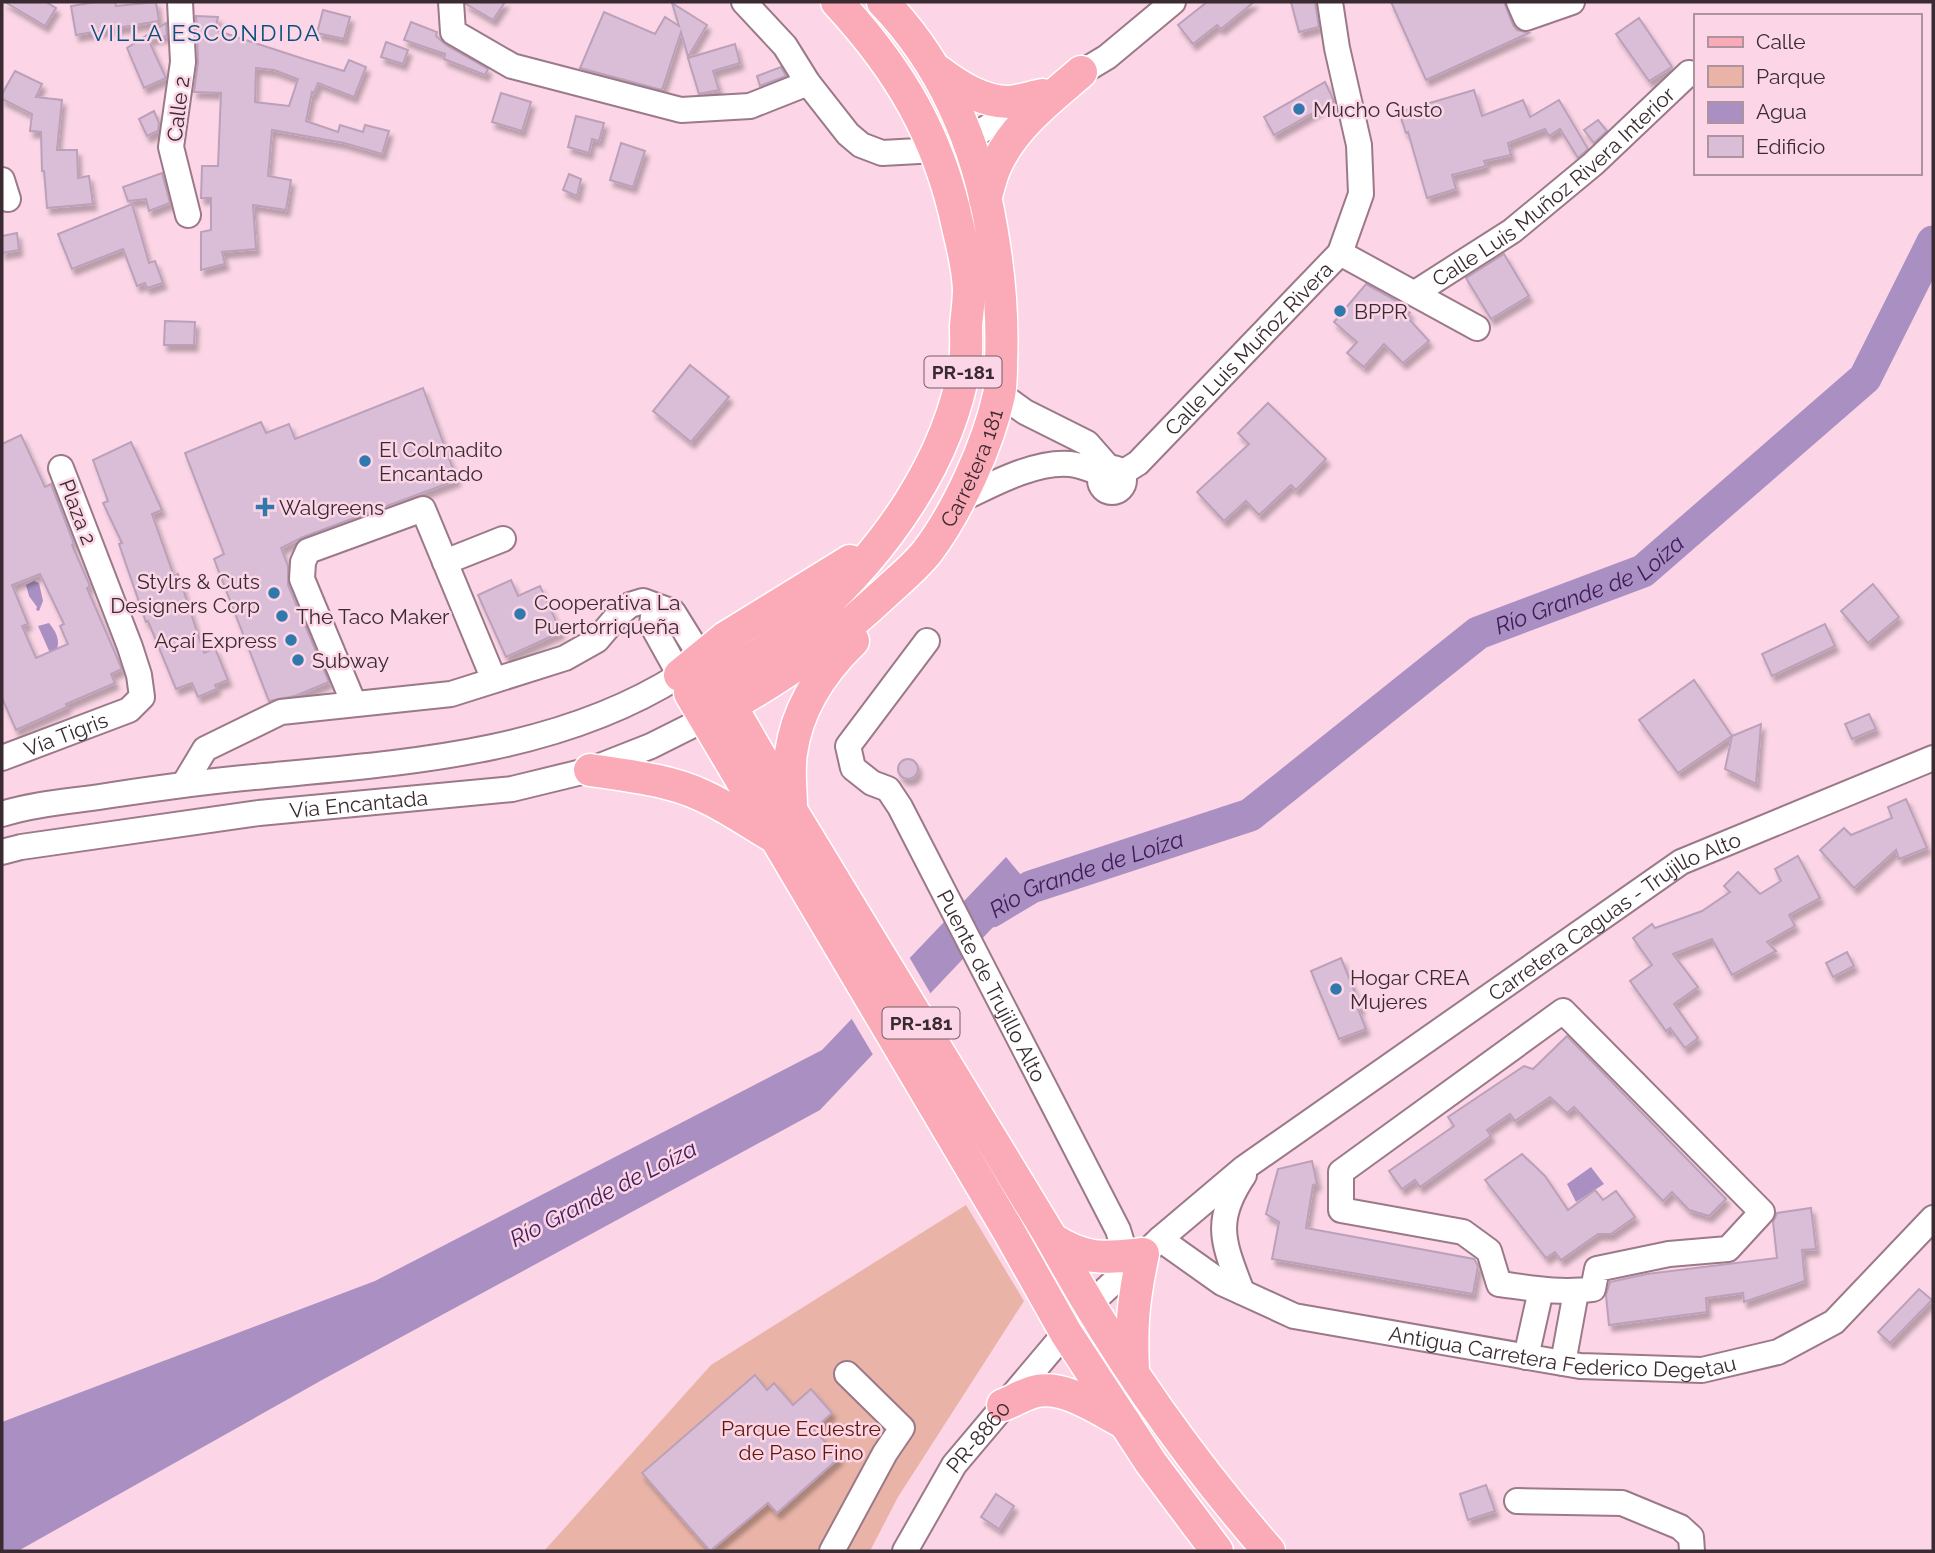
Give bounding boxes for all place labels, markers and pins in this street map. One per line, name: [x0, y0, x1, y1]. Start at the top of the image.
place label: Mucho Gusto: [1313, 97, 1443, 122]
marker: Mucho Gusto: [1291, 101, 1307, 117]
place label: BPPR: [1354, 299, 1408, 324]
marker: BPPR: [1332, 303, 1348, 319]
place label: El Colmadito Encantado: [379, 437, 503, 486]
marker: El Colmadito Encantado: [357, 453, 373, 469]
place label: Walgreens: [279, 495, 384, 520]
marker: Walgreens: [257, 499, 273, 515]
place label: Stylrs & Cuts Designers Corp: [110, 569, 260, 618]
marker: Stylrs & Cuts Designers Corp: [266, 585, 282, 601]
place label: Cooperativa La Puertorriqueña: [534, 590, 680, 639]
place label: The Taco Maker: [296, 604, 450, 629]
marker: Cooperativa La Puertorriqueña: [512, 606, 528, 622]
marker: The Taco Maker: [274, 608, 290, 624]
place label: Açaí Express: [154, 628, 277, 653]
marker: Açaí Express: [283, 632, 299, 648]
place label: Subway: [312, 648, 389, 673]
marker: Subway: [290, 652, 306, 668]
place label: Hogar CREA Mujeres: [1350, 965, 1470, 1014]
marker: Hogar CREA Mujeres: [1328, 981, 1344, 997]

